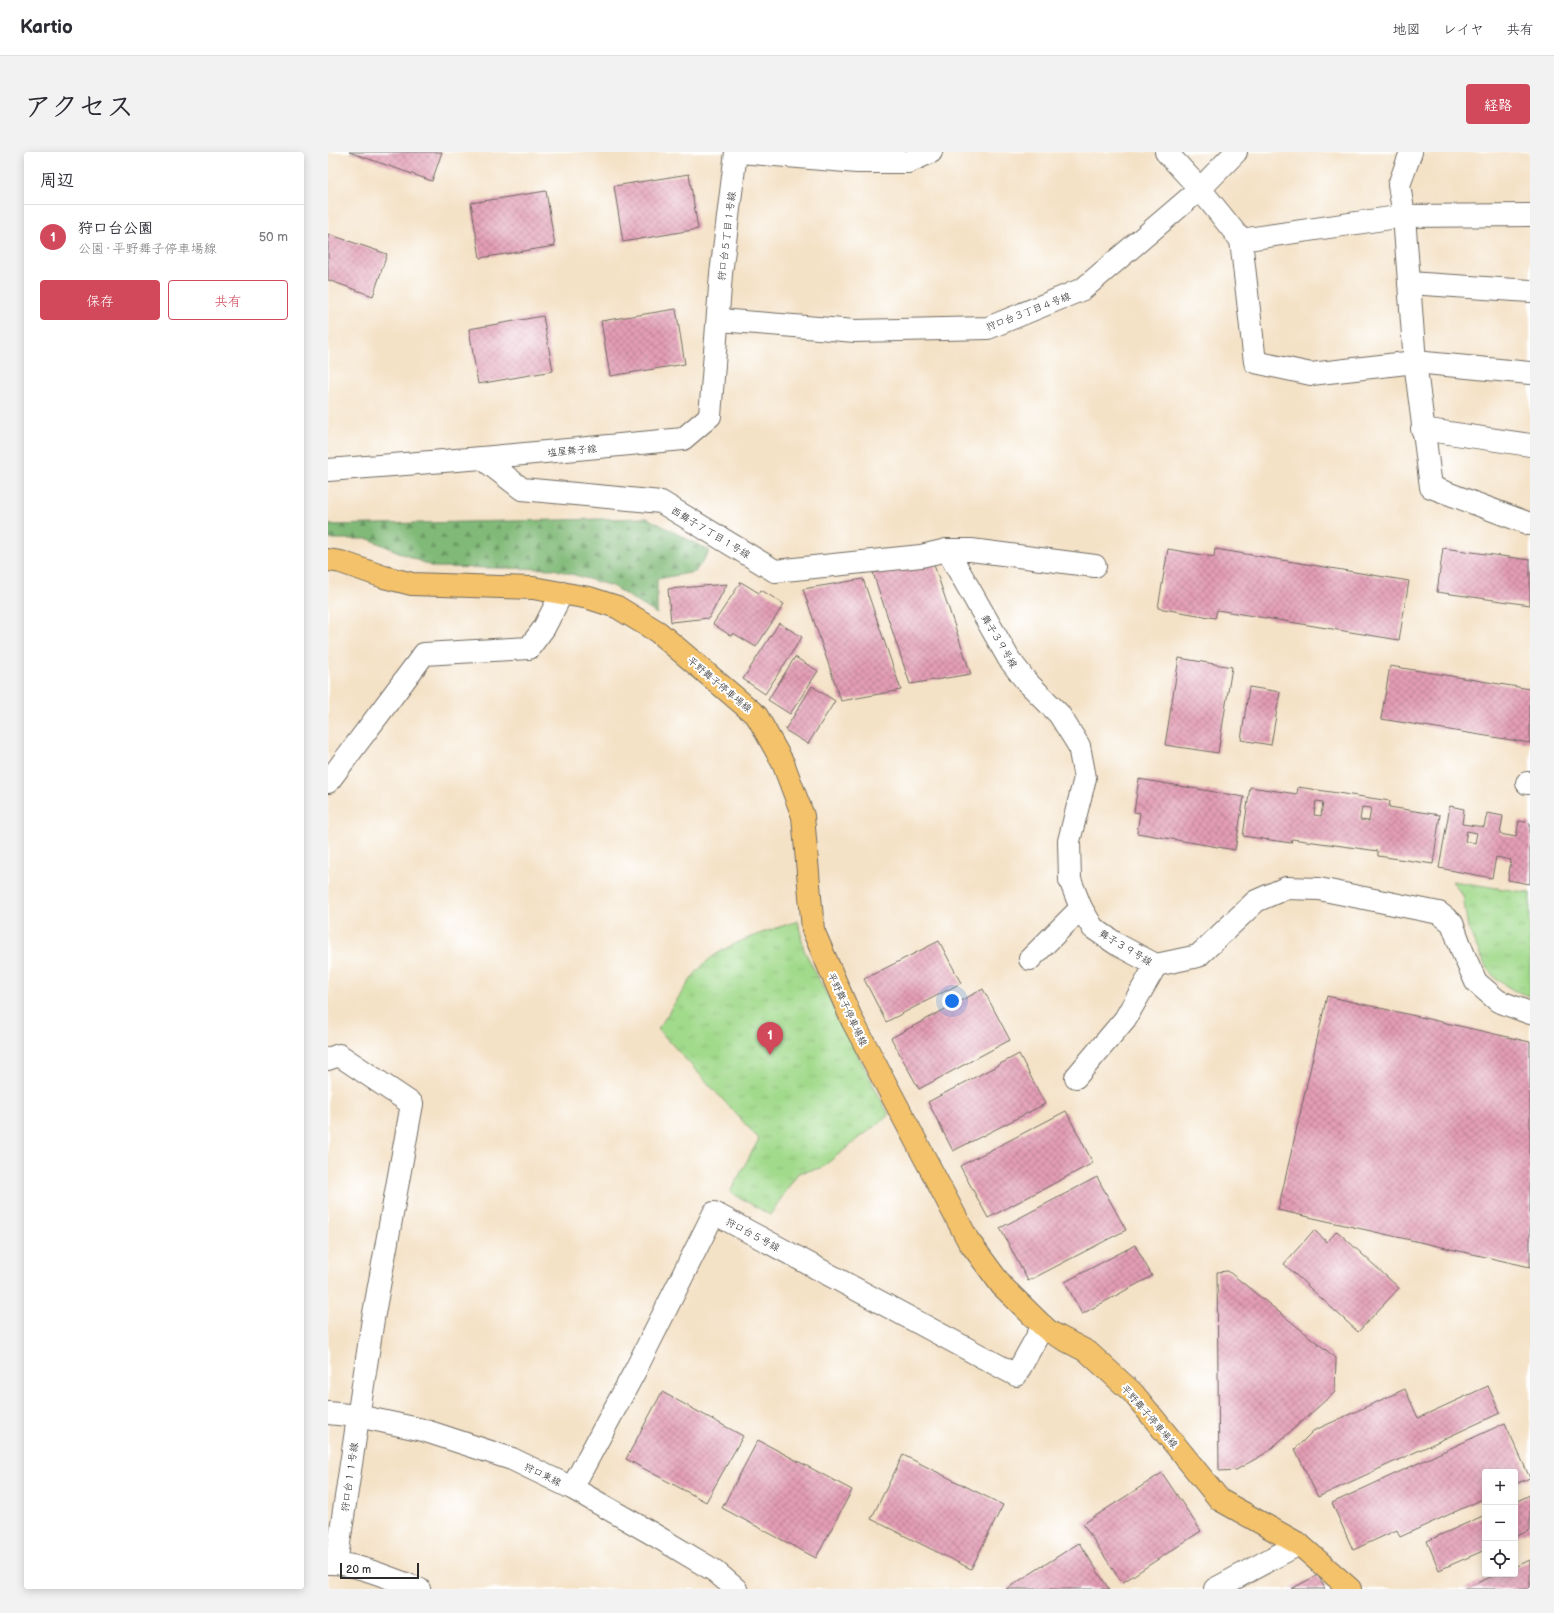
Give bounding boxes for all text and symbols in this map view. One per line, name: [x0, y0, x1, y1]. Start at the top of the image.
text: Kartio: [20, 16, 73, 39]
text: 地図: [1393, 21, 1421, 38]
text: レイヤ: [1443, 21, 1484, 38]
text: 共有: [1506, 21, 1534, 38]
button: 経路: [1466, 84, 1530, 124]
text: アクセス: [24, 91, 134, 124]
text: 周辺: [40, 171, 74, 191]
street label: 狩口台５丁目１号線: [716, 191, 738, 282]
text: 狩口台公園: [78, 219, 153, 238]
text: 1: [50, 229, 56, 245]
text: 50 m: [259, 229, 288, 245]
text: 公園 · 平野舞子停車場線: [78, 241, 216, 257]
button: 保存: [40, 280, 160, 320]
button: 共有: [168, 280, 288, 320]
street label: 狩口台３丁目４号線: [984, 290, 1073, 334]
street label: 塩屋舞子線: [547, 443, 598, 459]
street label: 西舞子７丁目１号線: [669, 505, 752, 561]
street label: 舞子３９号線: [979, 613, 1020, 670]
street label: 平野舞子停車場線: [685, 654, 754, 715]
street label: 舞子３９号線: [1097, 927, 1154, 968]
street label: 平野舞子停車場線: [825, 971, 869, 1048]
your location: [942, 991, 962, 1011]
pin: 1: [757, 1022, 783, 1055]
street label: 狩口台５号線: [723, 1216, 782, 1254]
street label: 平野舞子停車場線: [1118, 1383, 1180, 1451]
street label: 狩口台１１号線: [339, 1442, 361, 1513]
street label: 狩口東線: [522, 1461, 563, 1489]
map controls: [1482, 1469, 1518, 1577]
button: +: [1482, 1469, 1518, 1505]
button: −: [1482, 1505, 1518, 1541]
button: locate: [1482, 1541, 1518, 1577]
scale bar: [340, 1561, 419, 1580]
text: 20 m: [346, 1563, 371, 1576]

